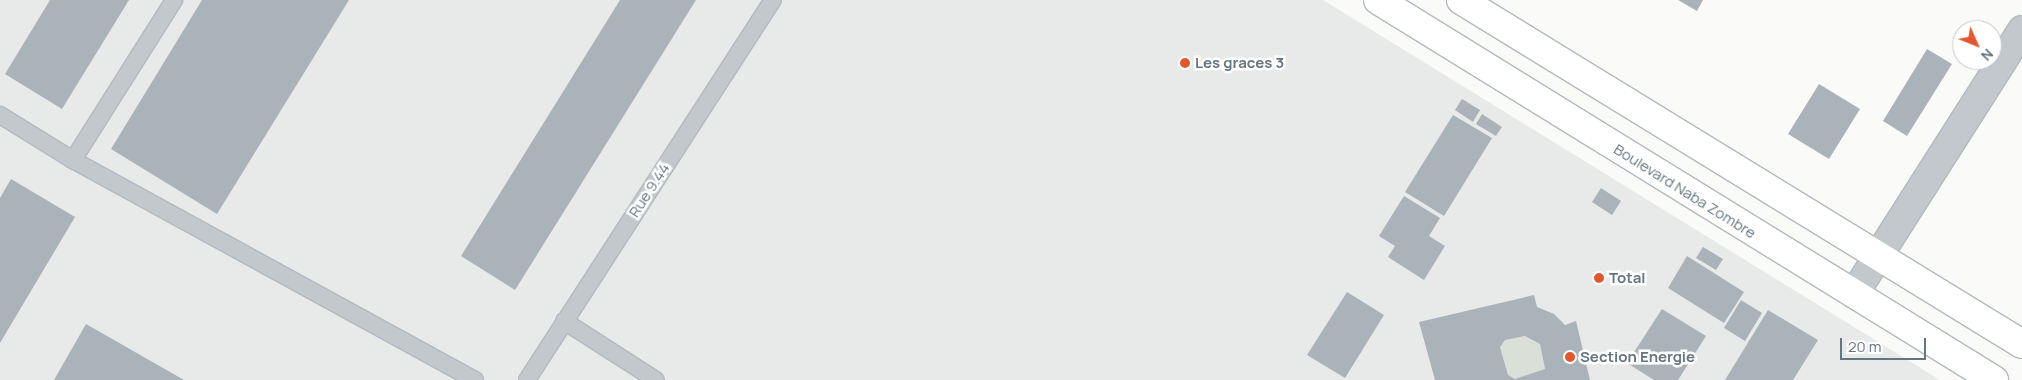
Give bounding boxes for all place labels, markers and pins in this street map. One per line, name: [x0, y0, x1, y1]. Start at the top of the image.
place label: Les graces 3: [1195, 54, 1284, 72]
marker: Les graces 3: [1179, 57, 1191, 69]
place label: Total: [1609, 269, 1646, 287]
marker: Total: [1593, 272, 1605, 284]
place label: Section Energie: [1580, 348, 1695, 366]
marker: Section Energie: [1564, 351, 1576, 363]

